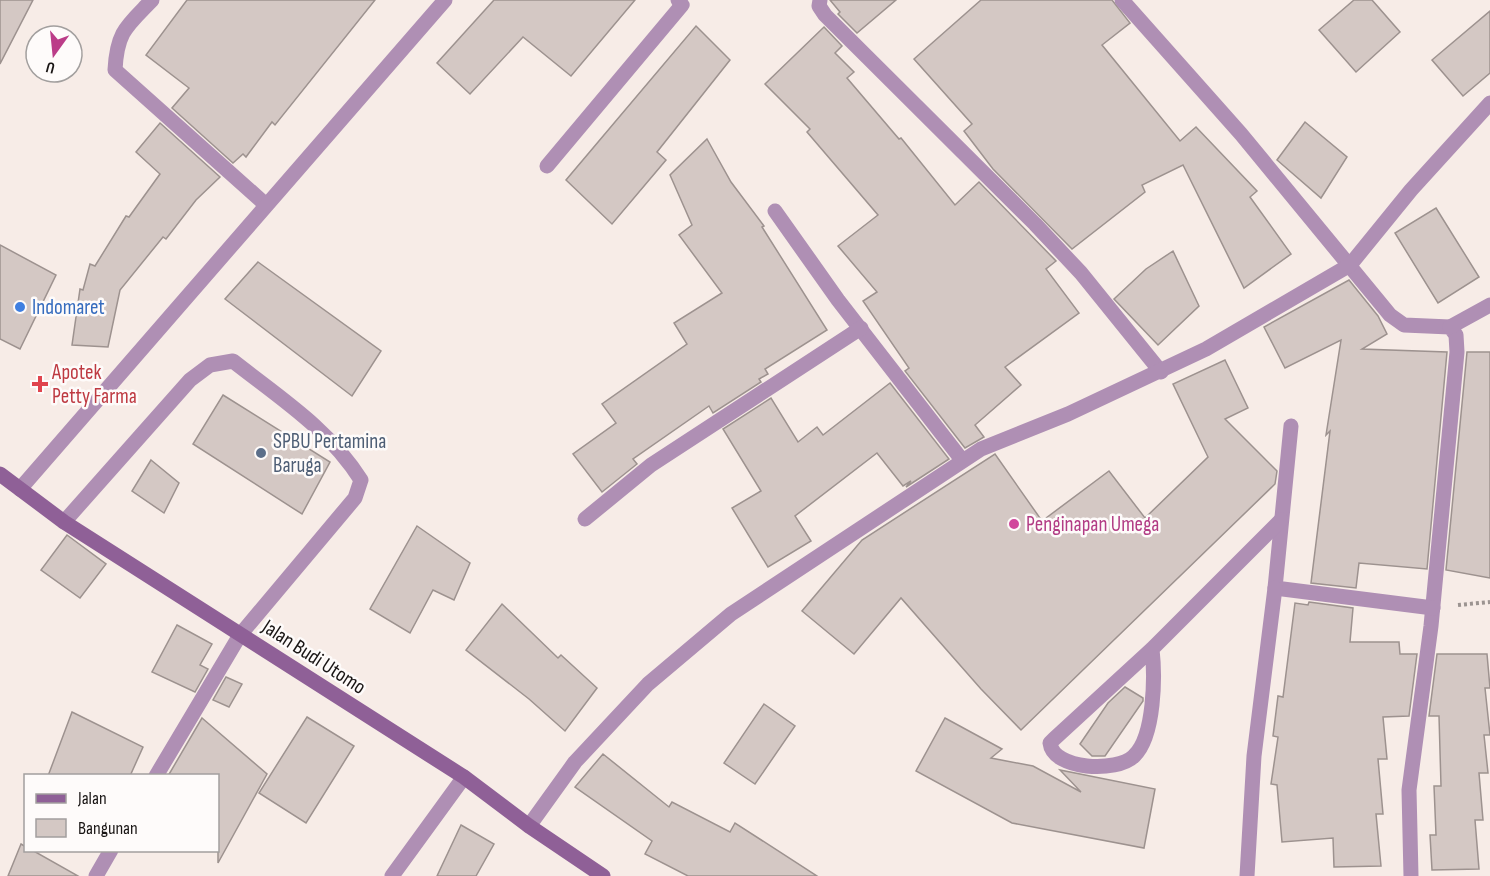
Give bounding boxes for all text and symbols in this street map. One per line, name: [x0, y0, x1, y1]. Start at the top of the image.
north arrow: [24, 24, 84, 84]
text: U: [44, 57, 57, 77]
place label: Indomaret: [32, 295, 105, 320]
marker: Indomaret: [13, 300, 27, 314]
place label: Apotek Petty Farma: [51, 360, 137, 409]
marker: Apotek Petty Farma: [33, 377, 47, 391]
place label: SPBU Pertamina Baruga: [273, 429, 386, 478]
marker: SPBU Pertamina Baruga: [254, 446, 268, 460]
place label: Penginapan Umega: [1026, 512, 1159, 537]
marker: Penginapan Umega: [1007, 517, 1021, 531]
street label: Jalan Budi Utomo: [257, 614, 370, 700]
legend: [24, 774, 219, 852]
text: Jalan: [77, 788, 107, 809]
text: Bangunan: [78, 818, 138, 839]

